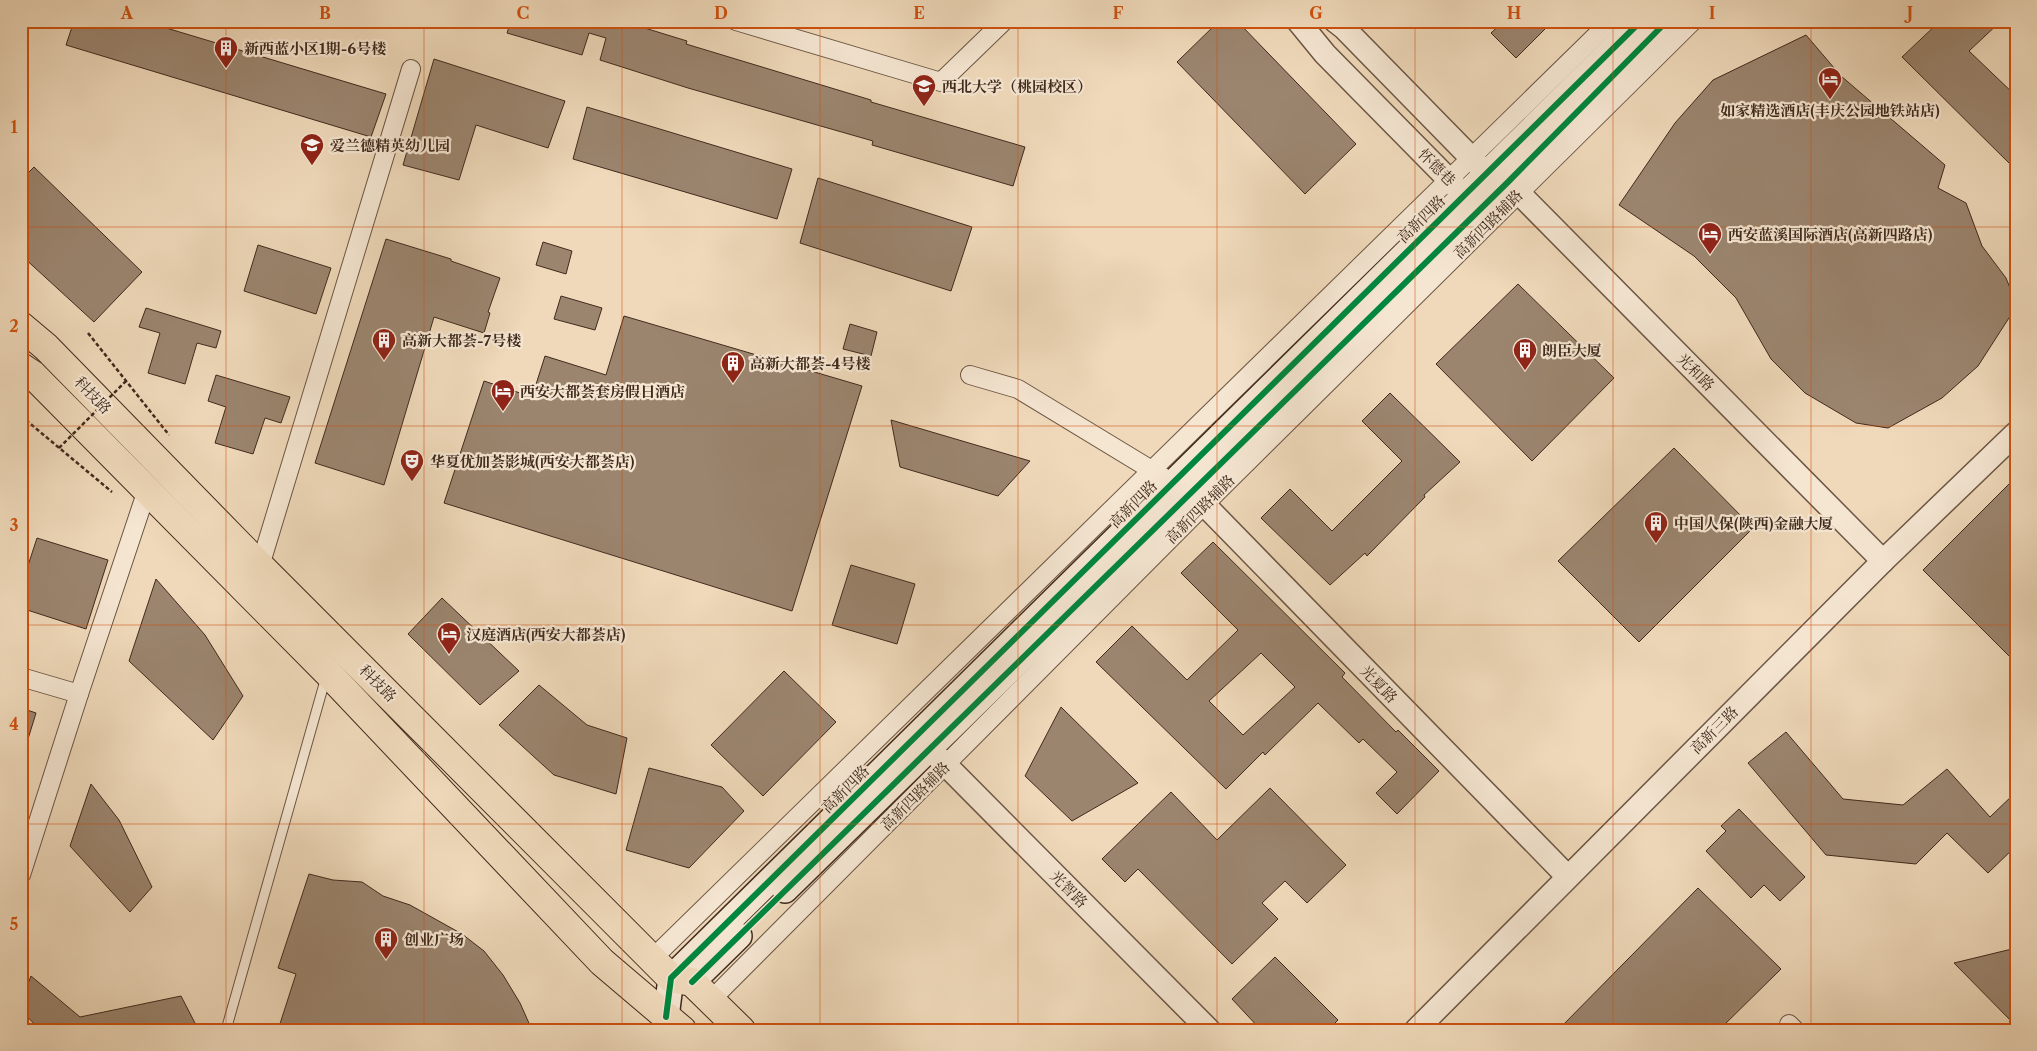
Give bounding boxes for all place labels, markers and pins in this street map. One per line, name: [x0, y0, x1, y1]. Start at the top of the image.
building icon: 新西蓝小区1期-6号楼: [213, 35, 239, 69]
place label: 新西蓝小区1期-6号楼: [244, 39, 386, 58]
hotel icon: 如家精选酒店(丰庆公园地铁站店): [1817, 66, 1843, 100]
school or university icon: 西北大学（桃园校区）: [911, 73, 937, 107]
place label: 西北大学（桃园校区）: [942, 77, 1092, 96]
place label: 如家精选酒店(丰庆公园地铁站店): [1720, 101, 1940, 120]
school or university icon: 爱兰德精英幼儿园: [299, 132, 325, 166]
place label: 爱兰德精英幼儿园: [330, 136, 450, 155]
hotel icon: 西安蓝溪国际酒店(高新四路店): [1697, 221, 1723, 255]
place label: 西安蓝溪国际酒店(高新四路店): [1728, 225, 1933, 244]
building icon: 高新大都荟-7号楼: [371, 327, 397, 361]
place label: 高新大都荟-7号楼: [402, 331, 521, 350]
building icon: 朗臣大厦: [1512, 337, 1538, 371]
place label: 朗臣大厦: [1542, 341, 1602, 360]
building icon: 高新大都荟-4号楼: [720, 350, 746, 384]
place label: 高新大都荟-4号楼: [750, 354, 871, 373]
hotel icon: 西安大都荟套房假日酒店: [490, 378, 516, 412]
place label: 西安大都荟套房假日酒店: [520, 382, 685, 401]
theatre icon: 华夏优加荟影城(西安大都荟店): [399, 448, 425, 482]
place label: 华夏优加荟影城(西安大都荟店): [430, 452, 635, 471]
building icon: 中国人保(陕西)金融大厦: [1643, 510, 1669, 544]
place label: 中国人保(陕西)金融大厦: [1674, 514, 1833, 533]
hotel icon: 汉庭酒店(西安大都荟店): [436, 621, 462, 655]
place label: 汉庭酒店(西安大都荟店): [466, 625, 626, 644]
building icon: 创业广场: [373, 926, 399, 960]
place label: 创业广场: [404, 930, 464, 949]

